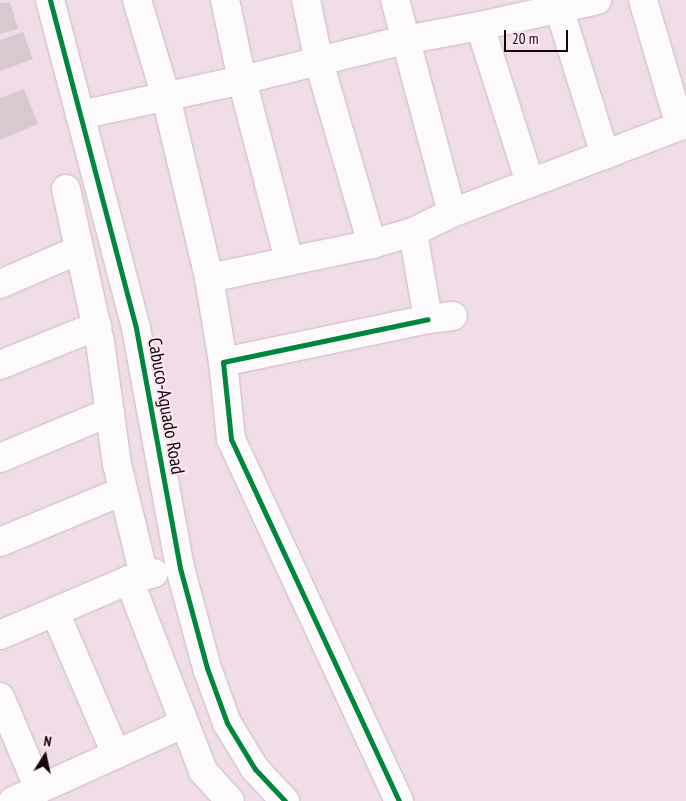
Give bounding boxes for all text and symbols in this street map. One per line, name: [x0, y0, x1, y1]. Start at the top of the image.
scale bar: [506, 20, 570, 52]
text: 20 m: [512, 29, 538, 48]
street label: Cabuco-Aguado Road: [143, 336, 189, 476]
north arrow: [20, 731, 70, 781]
text: N: [42, 732, 53, 751]

